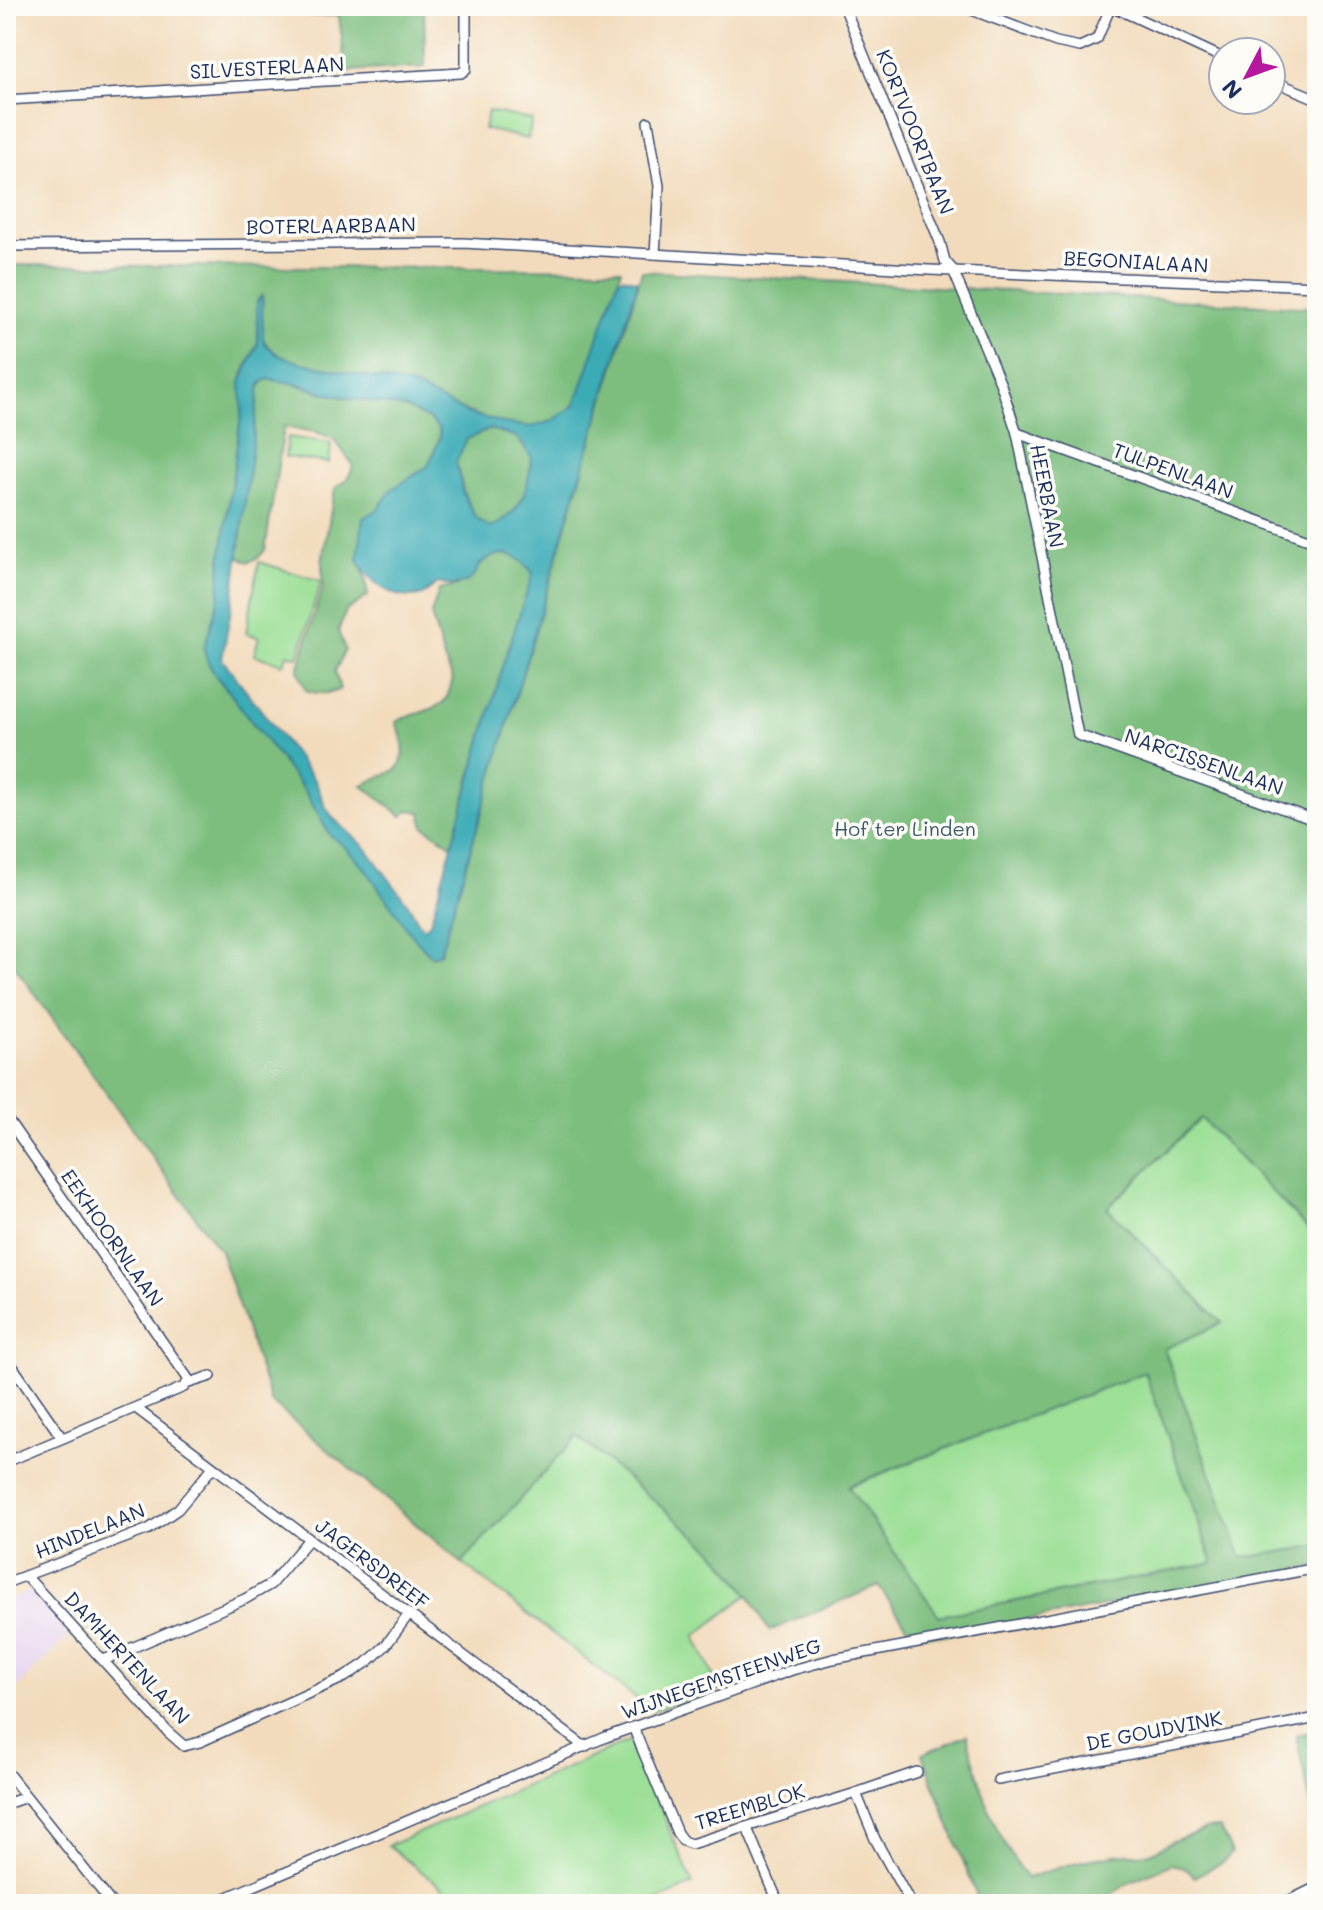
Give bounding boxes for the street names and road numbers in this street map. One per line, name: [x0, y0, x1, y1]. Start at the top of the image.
street label: KORTVOORTBAAN: [871, 45, 961, 218]
street label: SILVESTERLAAN: [189, 50, 345, 84]
street label: BOTERLAARBAAN: [246, 211, 416, 239]
street label: BEGONIALAAN: [1063, 244, 1209, 278]
street label: TULPENLAAN: [1110, 436, 1237, 504]
street label: HEERBAAN: [1025, 442, 1071, 550]
street label: NARCISSENLAAN: [1122, 722, 1287, 800]
street label: EEKHOORNLAAN: [56, 1164, 170, 1311]
street label: HINDELAAN: [31, 1496, 148, 1564]
street label: JAGERSDREEF: [311, 1512, 435, 1614]
street label: DAMHERTENLAAN: [59, 1585, 196, 1729]
street label: WIJNEGEMSTEENWEG: [617, 1632, 824, 1724]
street label: DE GOUDVINK: [1084, 1704, 1224, 1756]
street label: TREEMBLOK: [692, 1777, 808, 1835]

